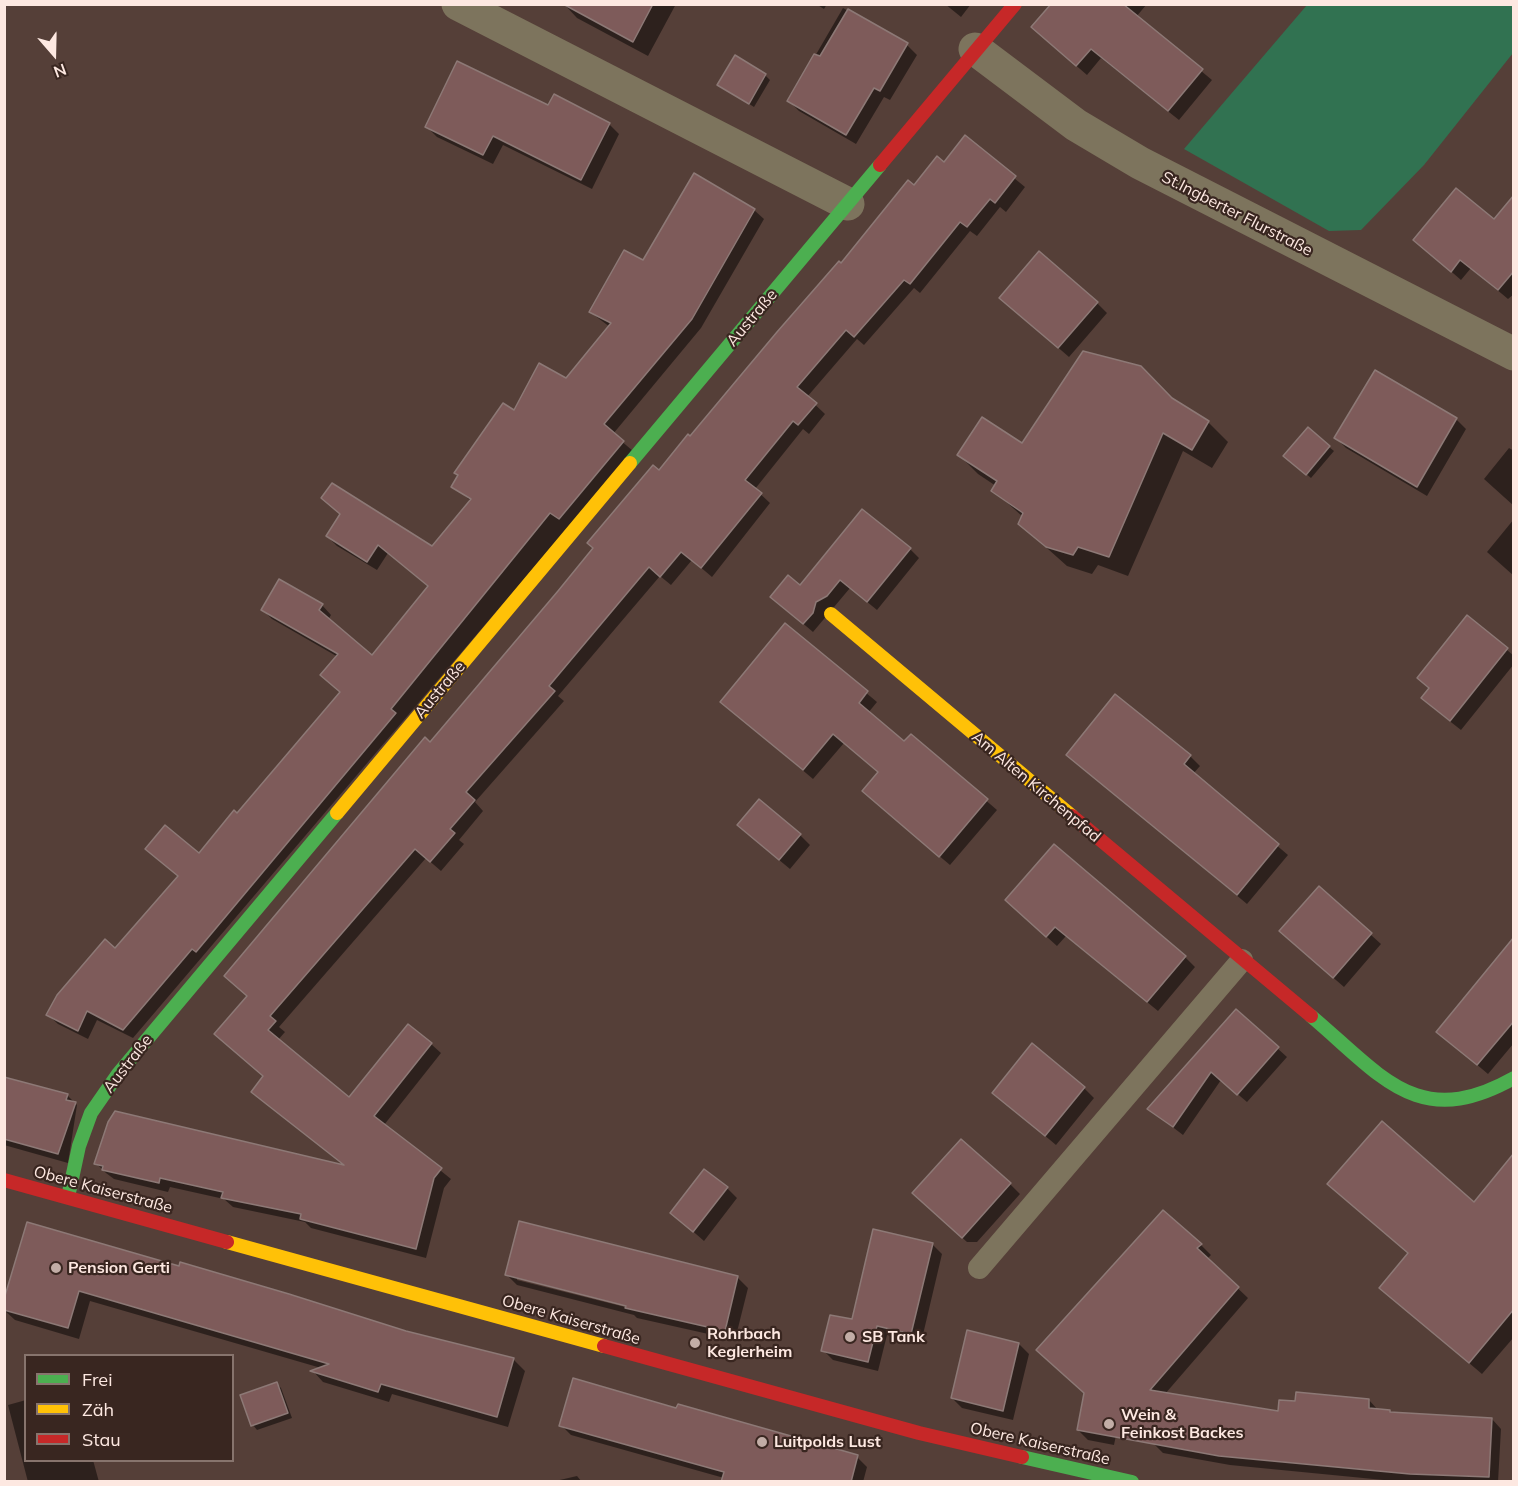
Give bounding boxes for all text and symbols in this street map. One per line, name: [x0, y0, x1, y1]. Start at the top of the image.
north arrow: [24, 24, 84, 84]
text: N: [51, 59, 69, 82]
street label: St.Ingberter Flurstraße: [1158, 168, 1316, 260]
street label: Austraße: [723, 286, 781, 350]
street label: Austraße: [411, 658, 469, 722]
street label: Am Alten Kirchenpfad: [968, 727, 1104, 847]
street label: Austraße: [99, 1031, 157, 1097]
street label: Obere Kaiserstraße: [32, 1162, 174, 1218]
place label: Pension Gerti: [68, 1258, 170, 1278]
marker: Pension Gerti: [49, 1261, 63, 1275]
street label: Obere Kaiserstraße: [500, 1291, 642, 1349]
place label: Rohrbach Keglerheim: [707, 1324, 792, 1362]
place label: SB Tank: [862, 1327, 925, 1347]
marker: SB Tank: [843, 1330, 857, 1344]
marker: Rohrbach Keglerheim: [688, 1336, 702, 1350]
legend: [24, 1354, 234, 1462]
text: Frei: [82, 1368, 112, 1391]
text: Zäh: [82, 1398, 114, 1421]
place label: Wein & Feinkost Backes: [1121, 1405, 1243, 1443]
marker: Wein & Feinkost Backes: [1102, 1417, 1116, 1431]
street label: Obere Kaiserstraße: [968, 1419, 1112, 1469]
text: Stau: [82, 1428, 121, 1451]
place label: Luitpolds Lust: [774, 1432, 881, 1452]
marker: Luitpolds Lust: [755, 1435, 769, 1449]

